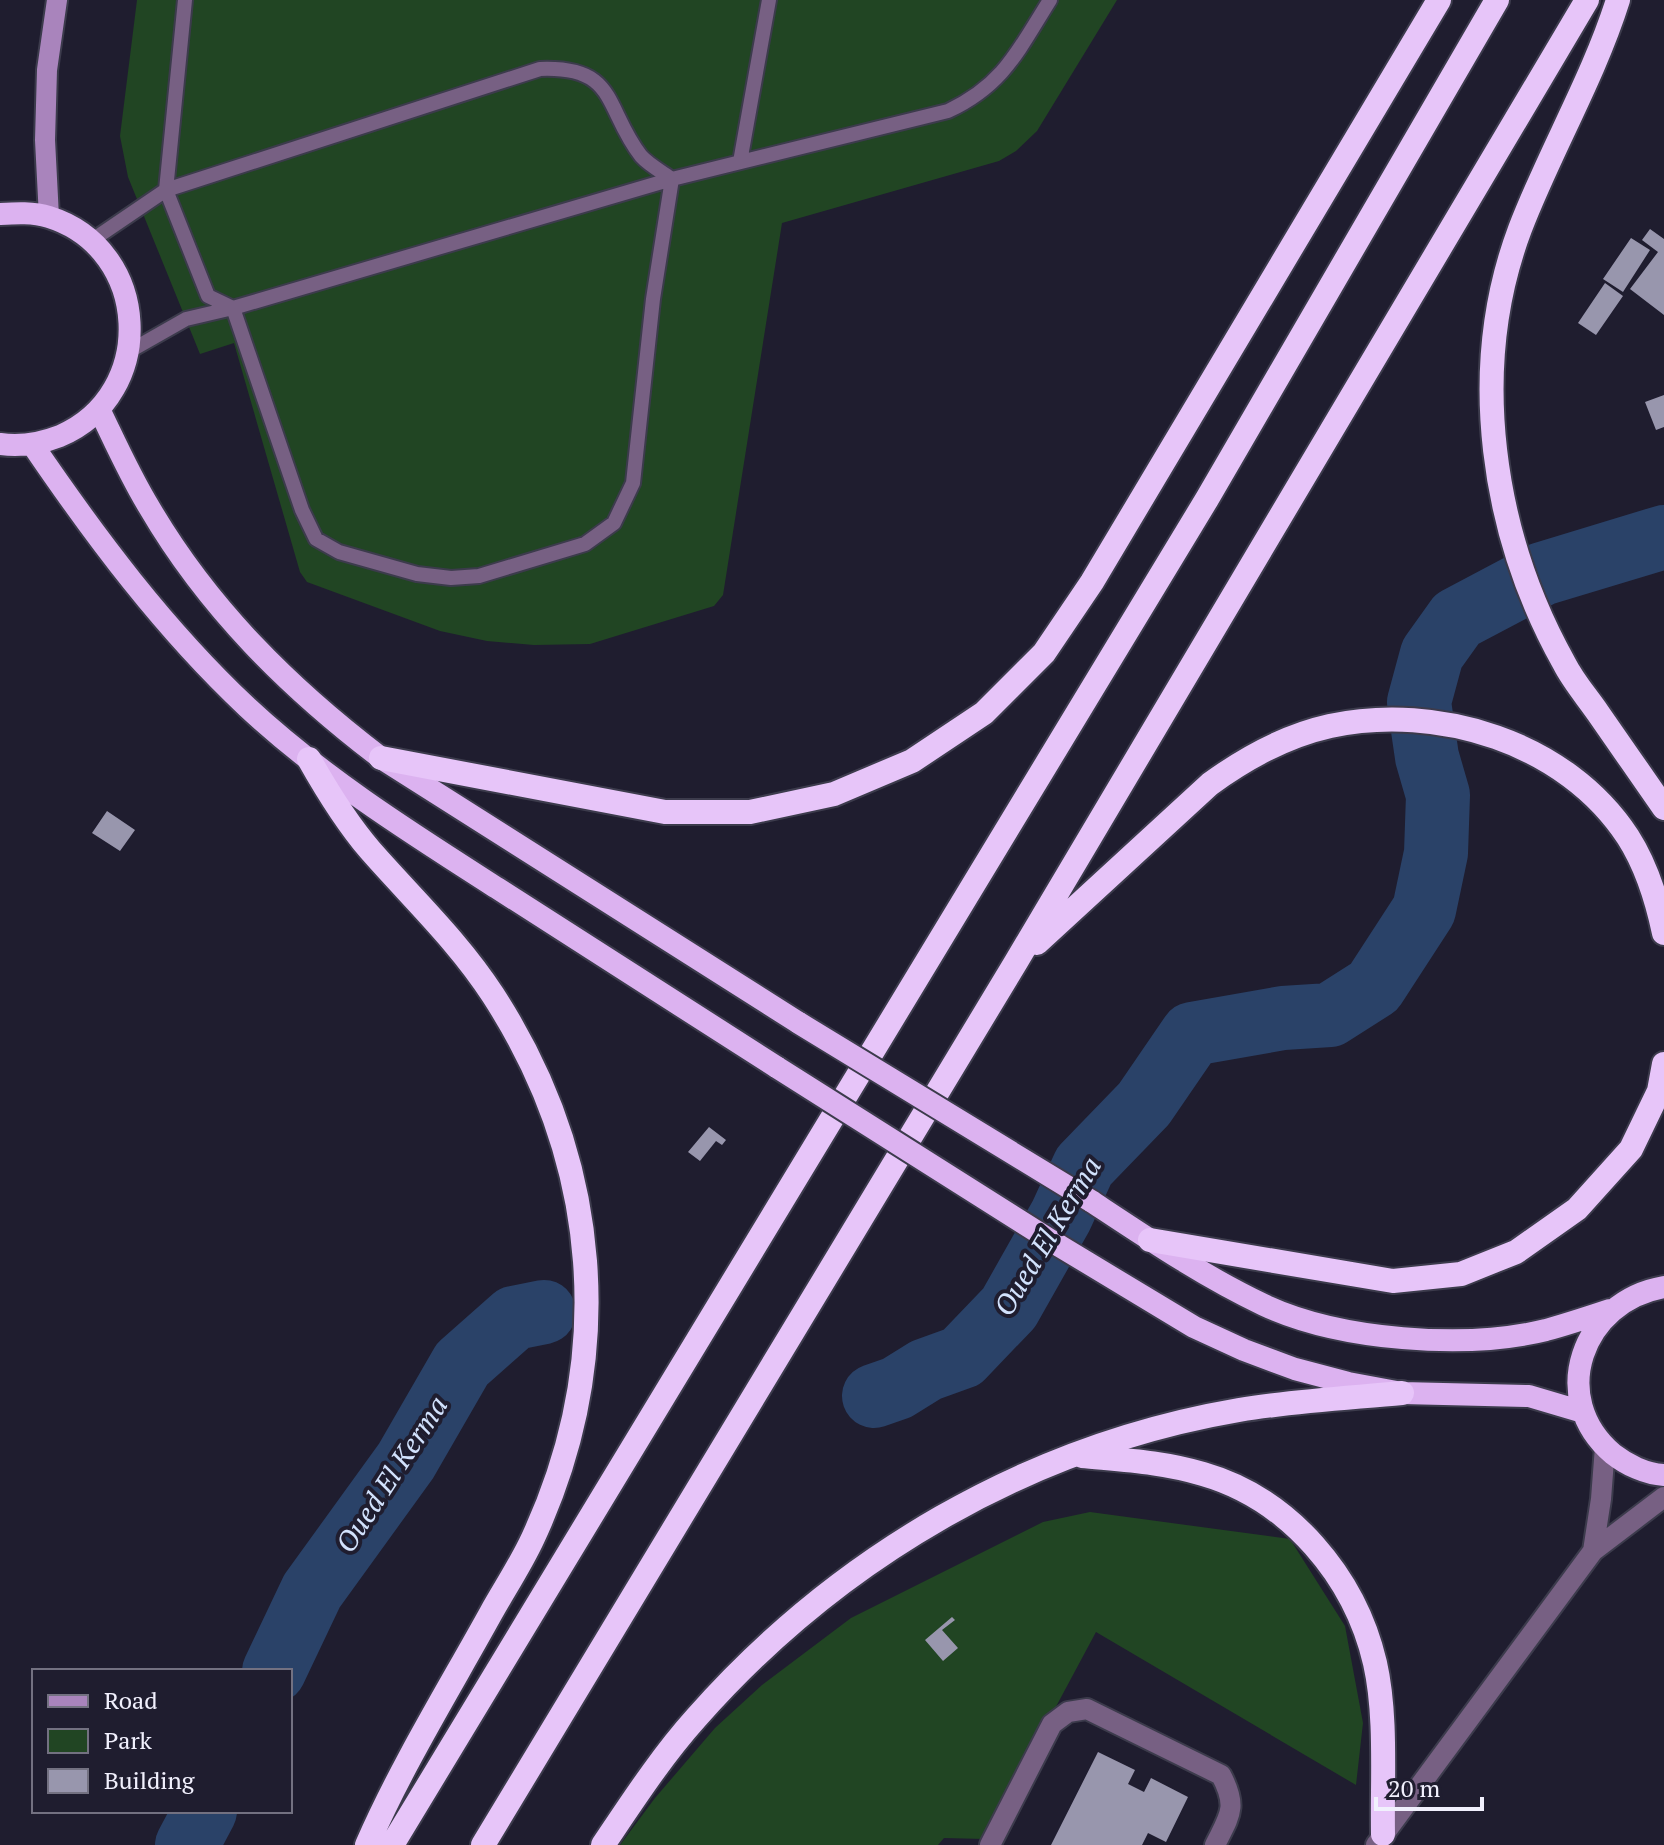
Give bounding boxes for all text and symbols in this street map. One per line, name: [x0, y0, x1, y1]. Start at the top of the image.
water label: Oued El Kerma: [985, 1150, 1109, 1322]
water label: Oued El Kerma: [327, 1389, 455, 1559]
legend: [32, 1669, 292, 1813]
text: Road: [104, 1684, 158, 1716]
text: Park: [104, 1724, 153, 1756]
scale bar: [1376, 1761, 1482, 1811]
text: Building: [104, 1764, 195, 1796]
text: 20 m: [1388, 1772, 1440, 1804]

